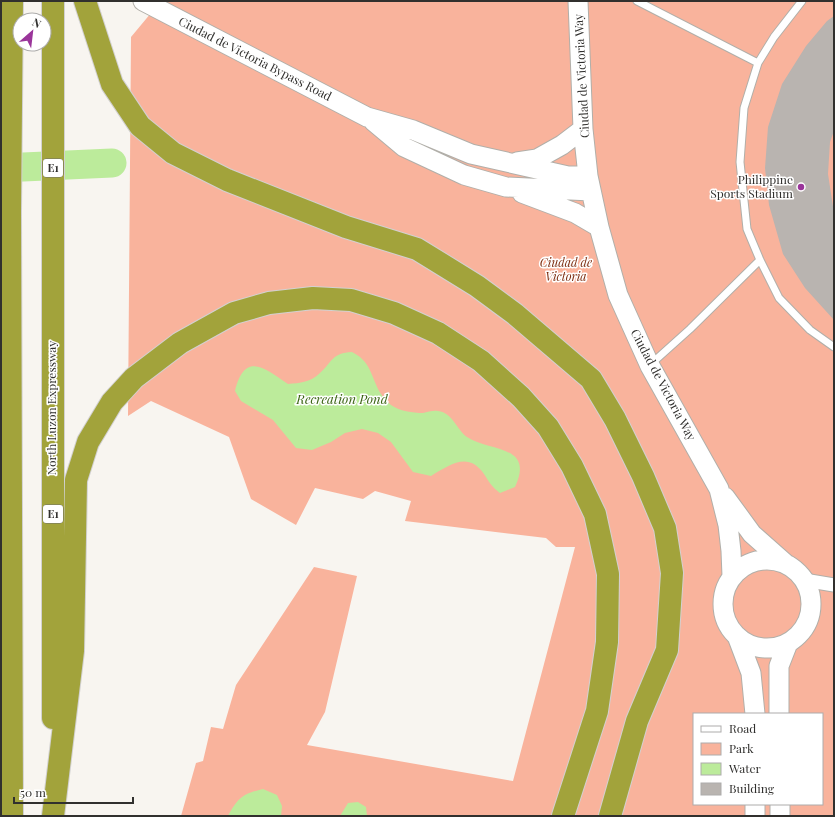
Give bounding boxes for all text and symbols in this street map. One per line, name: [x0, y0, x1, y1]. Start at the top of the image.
north arrow: [12, 12, 52, 52]
street label: Ciudad de Victoria Bypass Road: [176, 12, 335, 104]
text: N: [30, 14, 44, 31]
street label: Ciudad de Victoria Way: [570, 14, 592, 138]
road number: E1: [43, 159, 63, 177]
place label: Philippine Sports Stadium: [710, 171, 793, 201]
marker: Philippine Sports Stadium: [796, 182, 806, 192]
park label: Ciudad de Victoria: [540, 254, 592, 284]
street label: Ciudad de Victoria Way: [628, 326, 700, 443]
street label: North Luzon Expressway: [43, 341, 59, 475]
water label: Recreation Pond: [295, 390, 389, 407]
road number: E1: [43, 505, 63, 523]
legend: [693, 713, 823, 805]
text: Road: [729, 720, 756, 736]
text: Park: [729, 740, 754, 756]
text: Water: [728, 760, 762, 776]
scale bar: [14, 779, 133, 805]
text: Building: [729, 780, 775, 796]
text: 50 m: [20, 784, 46, 800]

